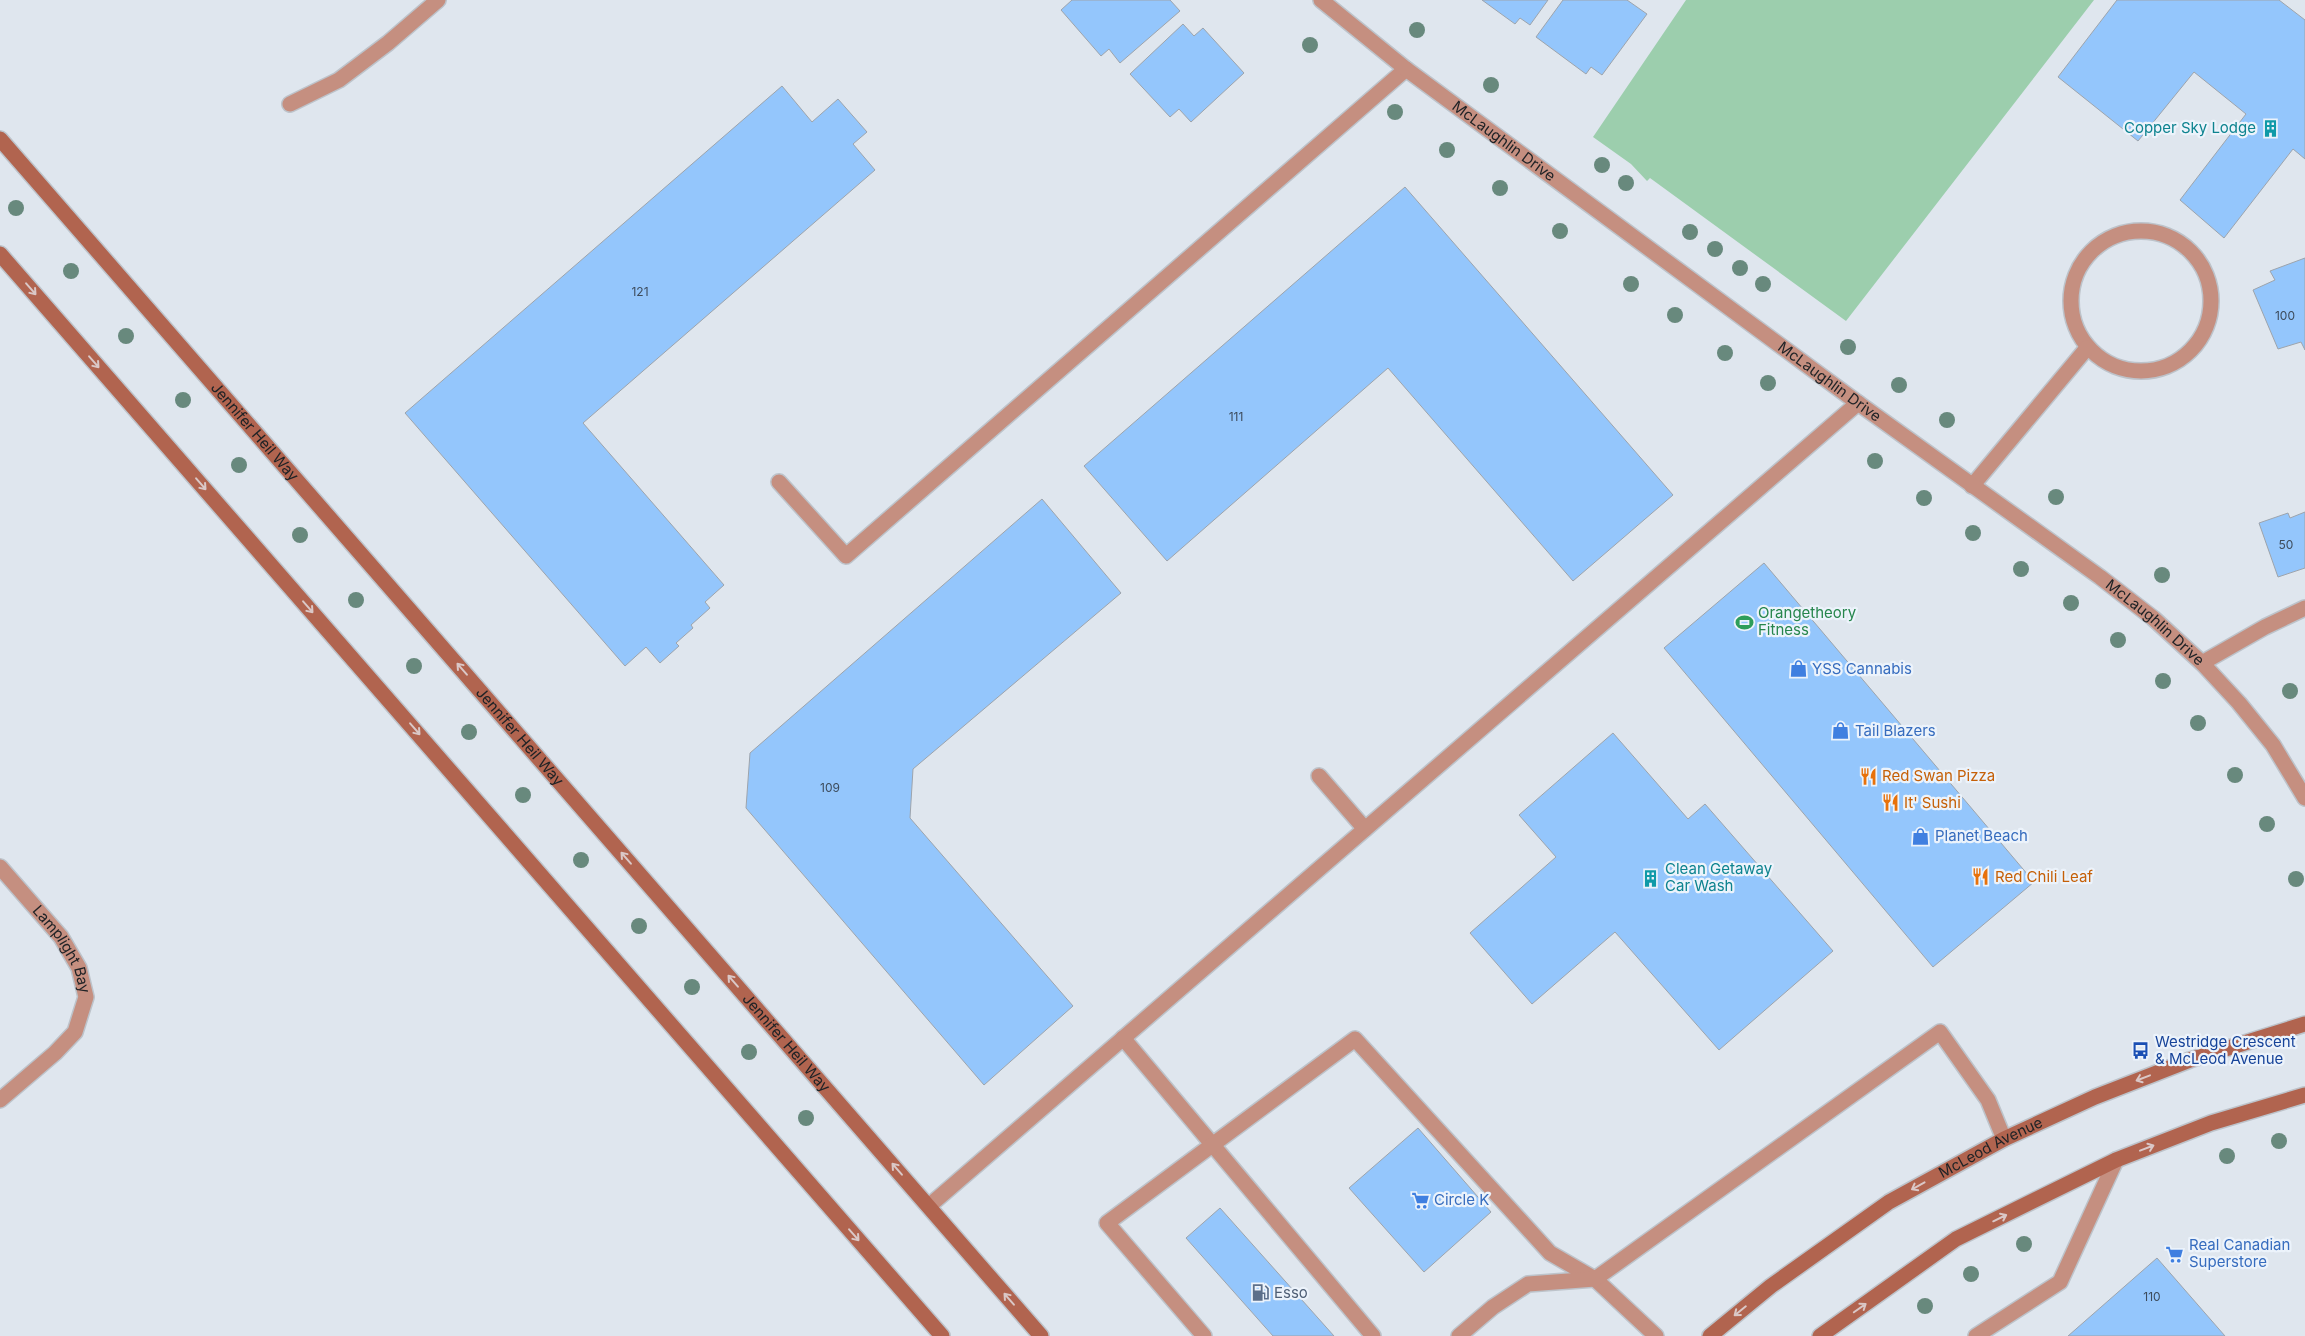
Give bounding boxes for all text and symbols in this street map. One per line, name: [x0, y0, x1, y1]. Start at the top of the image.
street label: McLaughlin Drive: [1449, 96, 1559, 185]
place label: Copper Sky Lodge: [2124, 118, 2256, 137]
building icon: Copper Sky Lodge: [2260, 118, 2280, 138]
one-way arrow: [25, 283, 37, 296]
house number: 121: [631, 284, 649, 299]
house number: 100: [2275, 308, 2295, 323]
street label: McLaughlin Drive: [1774, 337, 1885, 426]
one-way arrow: [89, 355, 100, 368]
street label: Jennifer Heil Way: [207, 378, 303, 485]
house number: 111: [1229, 409, 1243, 424]
one-way arrow: [195, 478, 207, 491]
house number: 50: [2279, 537, 2293, 552]
street label: McLaughlin Drive: [2102, 575, 2209, 669]
one-way arrow: [302, 600, 314, 613]
place label: Orangetheory Fitness: [1758, 603, 1857, 639]
sports icon: Orangetheory Fitness: [1734, 612, 1754, 632]
shop icon: YSS Cannabis: [1788, 659, 1808, 679]
place label: YSS Cannabis: [1812, 659, 1912, 678]
one-way arrow: [456, 663, 468, 676]
street label: Jennifer Heil Way: [472, 683, 569, 790]
shop icon: Tail Blazers: [1831, 721, 1851, 741]
place label: Tail Blazers: [1855, 721, 1936, 740]
one-way arrow: [409, 723, 420, 736]
restaurant icon: Red Swan Pizza: [1858, 766, 1878, 786]
place label: Red Swan Pizza: [1882, 766, 1995, 785]
house number: 109: [820, 780, 840, 795]
restaurant icon: It' Sushi: [1880, 793, 1900, 813]
place label: It' Sushi: [1904, 793, 1961, 812]
shop icon: Planet Beach: [1911, 826, 1931, 846]
place label: Planet Beach: [1935, 826, 2028, 845]
one-way arrow: [621, 852, 632, 865]
place label: Clean Getaway Car Wash: [1665, 859, 1773, 895]
restaurant icon: Red Chili Leaf: [1971, 867, 1991, 887]
place label: Red Chili Leaf: [1995, 867, 2093, 886]
building icon: Clean Getaway Car Wash: [1641, 868, 1661, 888]
street label: Lamplight Bay: [29, 901, 95, 995]
one-way arrow: [727, 974, 739, 987]
street label: Jennifer Heil Way: [739, 989, 835, 1096]
place label: Westridge Crescent & McLeod Avenue: [2155, 1032, 2296, 1068]
bus stop icon: Westridge Crescent & McLeod Avenue: [2131, 1041, 2151, 1061]
one-way arrow: [2135, 1074, 2151, 1083]
street label: McLeod Avenue: [1935, 1113, 2045, 1182]
one-way arrow: [2138, 1143, 2154, 1152]
one-way arrow: [891, 1163, 903, 1176]
one-way arrow: [1911, 1182, 1925, 1192]
supermarket icon: Circle K: [1410, 1190, 1430, 1210]
place label: Circle K: [1434, 1190, 1489, 1209]
one-way arrow: [1992, 1213, 2007, 1222]
one-way arrow: [849, 1228, 860, 1241]
place label: Real Canadian Superstore: [2189, 1235, 2290, 1271]
supermarket icon: Real Canadian Superstore: [2165, 1244, 2185, 1264]
fuel station icon: Esso: [1250, 1283, 1270, 1303]
place label: Esso: [1274, 1283, 1308, 1302]
house number: 110: [2143, 1289, 2161, 1304]
one-way arrow: [1003, 1293, 1014, 1306]
one-way arrow: [1853, 1303, 1867, 1313]
one-way arrow: [1734, 1306, 1747, 1317]

